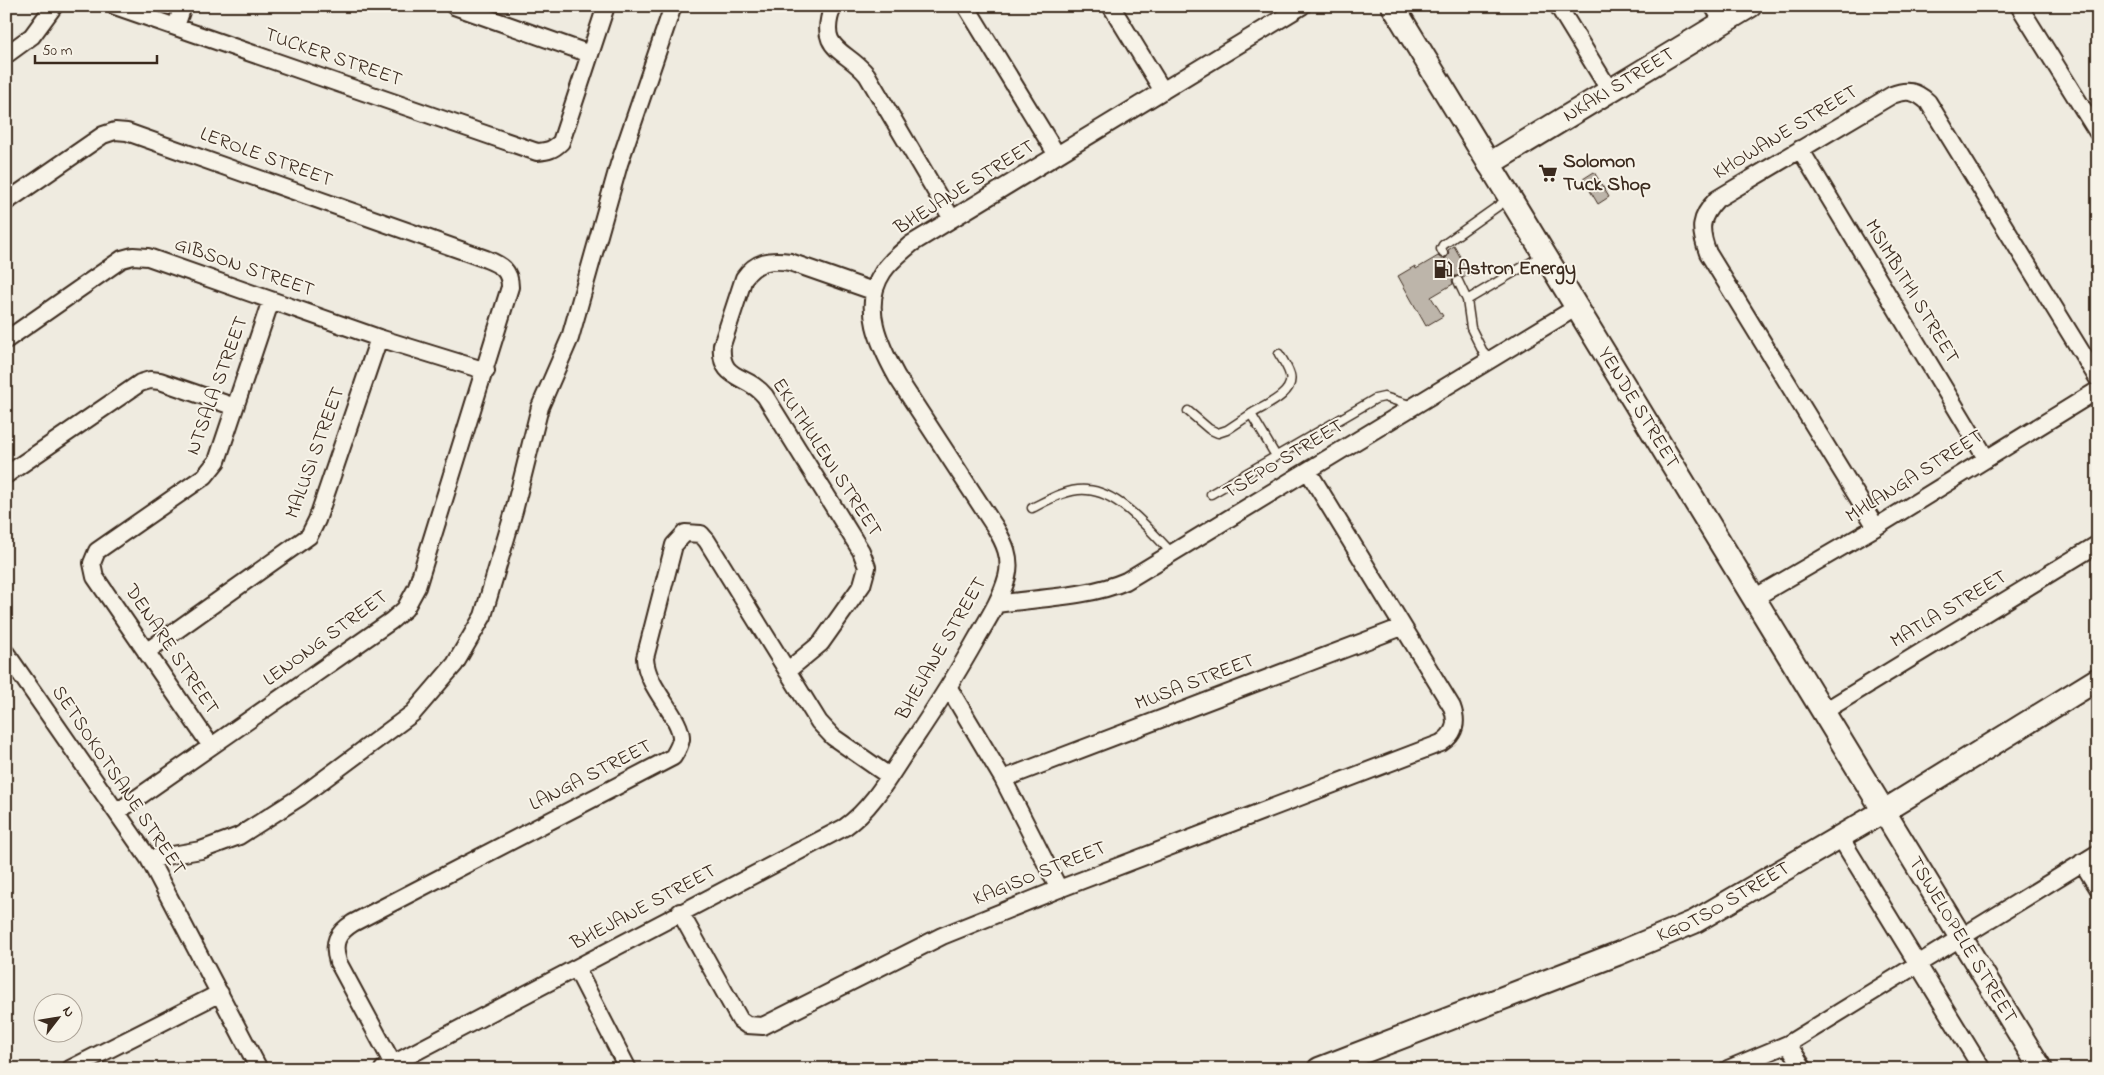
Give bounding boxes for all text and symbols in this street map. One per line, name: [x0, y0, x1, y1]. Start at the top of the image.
street label: TUCKER STREET: [260, 21, 406, 95]
scale bar: [35, 32, 158, 64]
text: 50 m: [42, 40, 73, 62]
street label: NKAKI STREET: [1558, 40, 1680, 130]
street label: KHOWANE STREET: [1708, 78, 1864, 188]
street label: LEROLE STREET: [195, 121, 337, 195]
street label: BHEJANE STREET: [888, 133, 1041, 243]
place label: Solomon Tuck Shop: [1563, 148, 1651, 200]
supermarket icon: Solomon Tuck Shop: [1537, 162, 1559, 184]
street label: MSIMBITHI STREET: [1856, 214, 1966, 370]
street label: GIBSON STREET: [170, 230, 318, 306]
place label: Astron Energy: [1458, 255, 1576, 285]
fuel station icon: Astron Energy: [1432, 258, 1454, 280]
street label: NTSALA STREET: [179, 312, 257, 460]
street label: YENDE STREET: [1590, 342, 1686, 475]
street label: EKUTHULENI STREET: [764, 373, 888, 543]
street label: MALUSI STREET: [279, 383, 353, 523]
street label: TSEPO STREET: [1218, 413, 1350, 507]
street label: MHLANGA STREET: [1840, 423, 1990, 531]
street label: MATLA STREET: [1885, 564, 2013, 656]
street label: BHEJANE STREET: [889, 572, 995, 727]
street label: DENARE STREET: [116, 578, 225, 721]
street label: LENONG STREET: [258, 584, 394, 694]
street label: MUSA STREET: [1131, 647, 1259, 719]
street label: SETSOKOTSANE STREET: [43, 680, 193, 882]
street label: LANGA STREET: [525, 733, 657, 819]
street label: KAGISO STREET: [969, 834, 1111, 914]
street label: TSWELOPELE STREET: [1900, 851, 2024, 1029]
street label: KGOTSO STREET: [1652, 854, 1796, 950]
street label: BHEJANE STREET: [565, 857, 722, 959]
north arrow: [32, 992, 82, 1042]
text: N: [56, 1003, 79, 1022]

